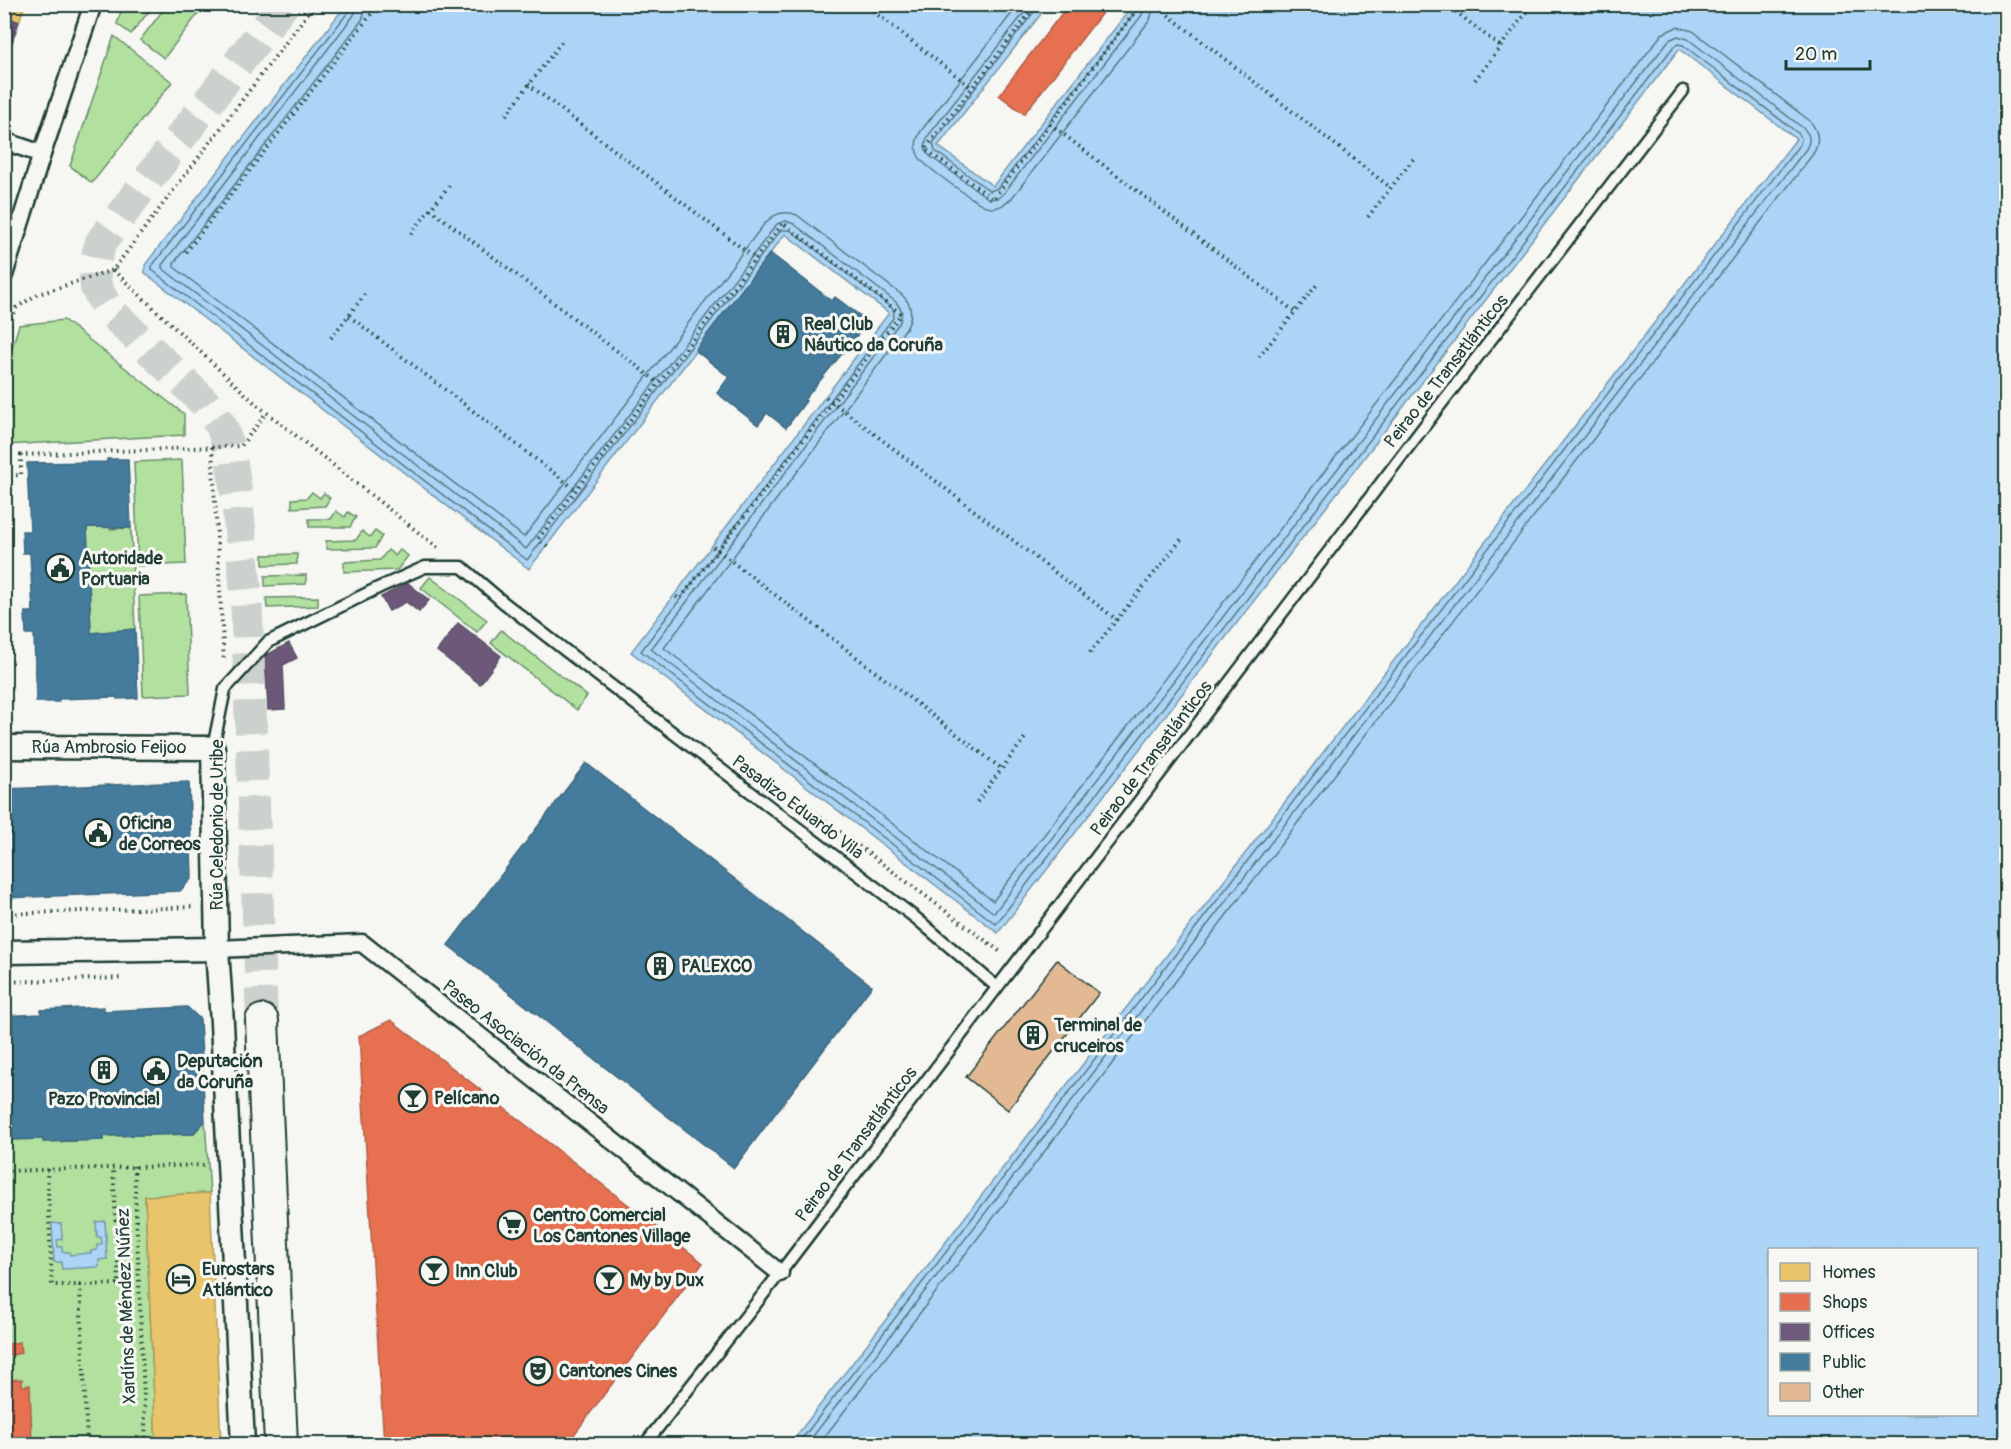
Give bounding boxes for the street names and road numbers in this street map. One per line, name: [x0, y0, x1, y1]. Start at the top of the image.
street label: Peirao de Transatlánticos: [1379, 290, 1514, 453]
street label: Peirao de Transatlánticos: [1085, 676, 1217, 841]
street label: Rúa Ambrosio Feijoo: [32, 736, 187, 759]
street label: Rúa Celedonio de Uribe: [206, 739, 229, 911]
street label: Pasadizo Eduardo Vila: [727, 750, 868, 865]
street label: Paseo Asociación da Prensa: [437, 975, 614, 1120]
street label: Peirao de Transatlánticos: [790, 1062, 922, 1227]
street label: Xardíns de Méndez Núñez: [112, 1208, 141, 1404]

